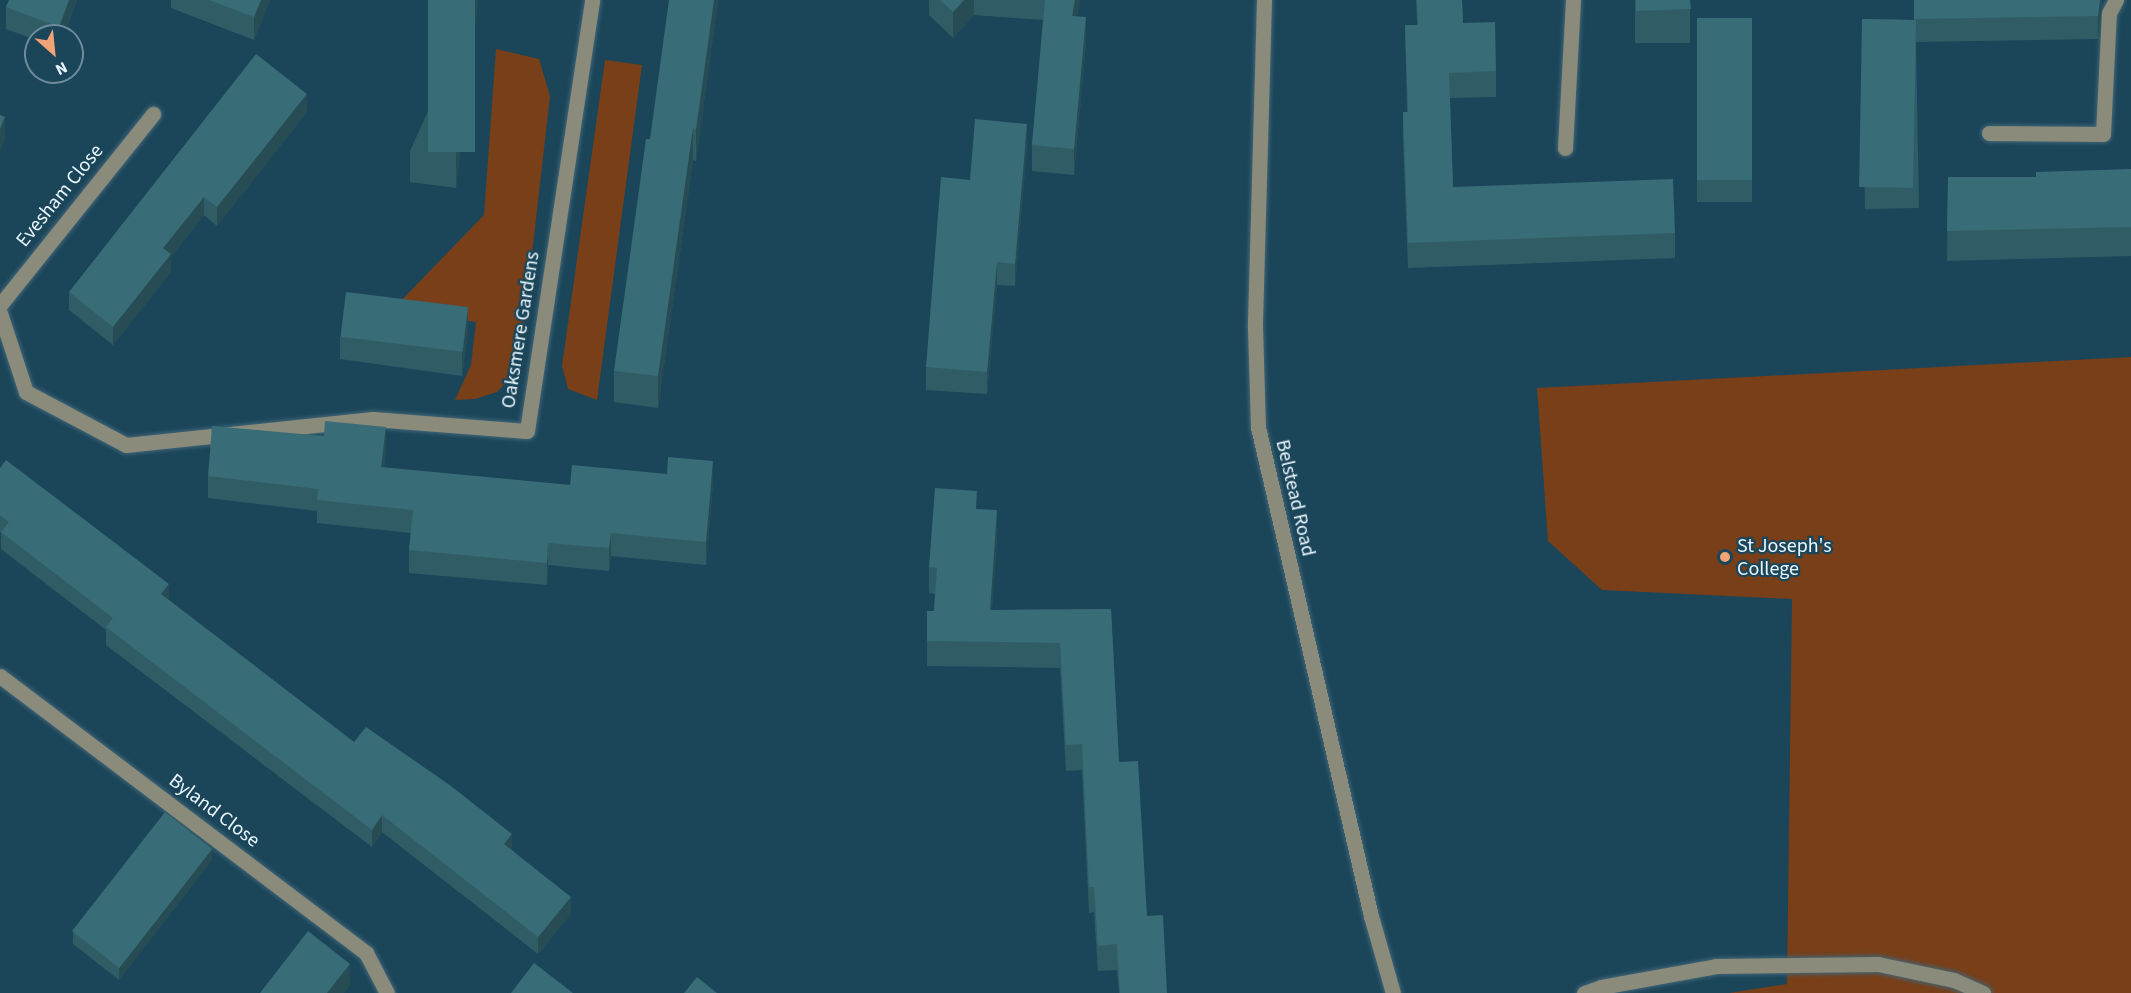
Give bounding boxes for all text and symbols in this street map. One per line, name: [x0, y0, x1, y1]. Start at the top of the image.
north arrow: [24, 24, 84, 84]
text: N: [52, 56, 71, 80]
street label: Evesham Close: [11, 140, 109, 252]
street label: Oaksmere Gardens: [497, 250, 545, 410]
street label: Belstead Road: [1270, 437, 1320, 559]
place label: St Joseph's College: [1737, 534, 1832, 581]
marker: St Joseph's College: [1718, 550, 1732, 564]
street label: Byland Close: [164, 769, 264, 853]

